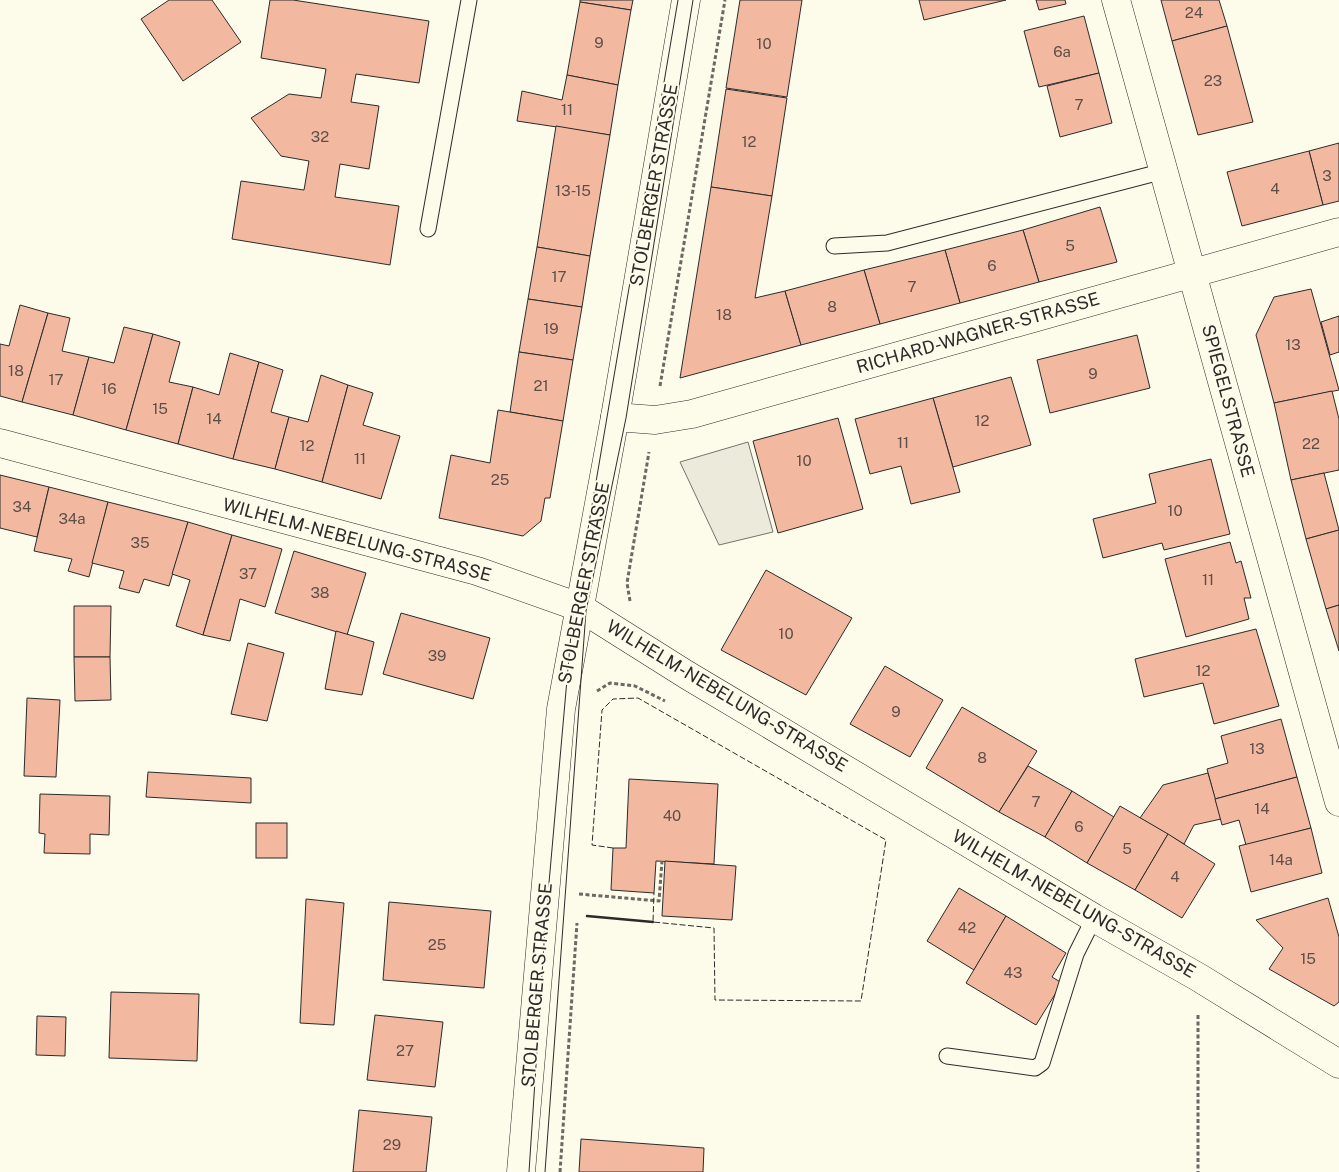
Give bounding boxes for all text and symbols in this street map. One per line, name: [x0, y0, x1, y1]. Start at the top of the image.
house number: 24: [1185, 4, 1203, 21]
house number: 9: [594, 34, 604, 51]
house number: 10: [756, 35, 772, 52]
house number: 6a: [1053, 43, 1071, 60]
house number: 23: [1204, 72, 1222, 89]
street label: STOLBERGER STRASSE: [625, 82, 682, 288]
house number: 7: [1074, 96, 1084, 113]
house number: 11: [561, 101, 573, 118]
house number: 32: [311, 128, 329, 145]
house number: 12: [741, 133, 757, 150]
house number: 3: [1322, 167, 1332, 184]
house number: 4: [1270, 180, 1280, 197]
house number: 13-15: [555, 182, 591, 199]
house number: 5: [1065, 237, 1075, 254]
house number: 6: [987, 257, 997, 274]
house number: 17: [551, 268, 567, 285]
house number: 7: [907, 278, 917, 295]
street label: RICHARD-WAGNER-STRASSE: [854, 288, 1102, 377]
house number: 8: [827, 298, 837, 315]
house number: 18: [716, 306, 732, 323]
house number: 19: [543, 320, 559, 337]
street label: SPIEGELSTRASSE: [1198, 322, 1259, 480]
house number: 13: [1285, 336, 1301, 353]
house number: 18: [8, 362, 24, 379]
house number: 9: [1088, 365, 1098, 382]
house number: 17: [48, 371, 64, 388]
house number: 21: [533, 377, 549, 394]
house number: 16: [101, 380, 117, 397]
house number: 15: [152, 400, 168, 417]
house number: 14: [206, 410, 222, 427]
house number: 12: [974, 412, 990, 429]
house number: 11: [897, 434, 909, 451]
house number: 22: [1302, 435, 1320, 452]
house number: 12: [299, 437, 315, 454]
house number: 11: [354, 450, 366, 467]
house number: 10: [796, 452, 812, 469]
house number: 25: [491, 471, 509, 488]
street label: STOLBERGER STRASSE: [554, 480, 613, 686]
street label: WILHELM-NEBELUNG-STRASSE: [220, 493, 494, 586]
house number: 34: [13, 498, 31, 515]
house number: 10: [1167, 502, 1183, 519]
house number: 34a: [58, 510, 86, 527]
house number: 35: [130, 534, 150, 551]
house number: 37: [239, 565, 257, 582]
house number: 11: [1202, 571, 1214, 588]
house number: 38: [310, 584, 330, 601]
street label: WILHELM-NEBELUNG-STRASSE: [603, 615, 852, 776]
house number: 10: [778, 625, 794, 642]
house number: 39: [428, 647, 446, 664]
house number: 12: [1195, 662, 1211, 679]
house number: 9: [891, 703, 901, 720]
house number: 13: [1249, 740, 1265, 757]
house number: 8: [977, 749, 987, 766]
house number: 7: [1031, 793, 1041, 810]
house number: 14: [1254, 800, 1270, 817]
house number: 40: [663, 807, 681, 824]
house number: 6: [1074, 818, 1084, 835]
street label: WILHELM-NEBELUNG-STRASSE: [949, 825, 1200, 982]
house number: 5: [1122, 840, 1132, 857]
house number: 14a: [1269, 851, 1293, 868]
house number: 4: [1170, 868, 1180, 885]
street label: STOLBERGER STRASSE: [517, 882, 556, 1088]
house number: 42: [958, 919, 976, 936]
house number: 25: [428, 936, 446, 953]
house number: 15: [1300, 950, 1316, 967]
house number: 43: [1004, 964, 1022, 981]
house number: 27: [396, 1042, 414, 1059]
house number: 29: [383, 1136, 401, 1153]

